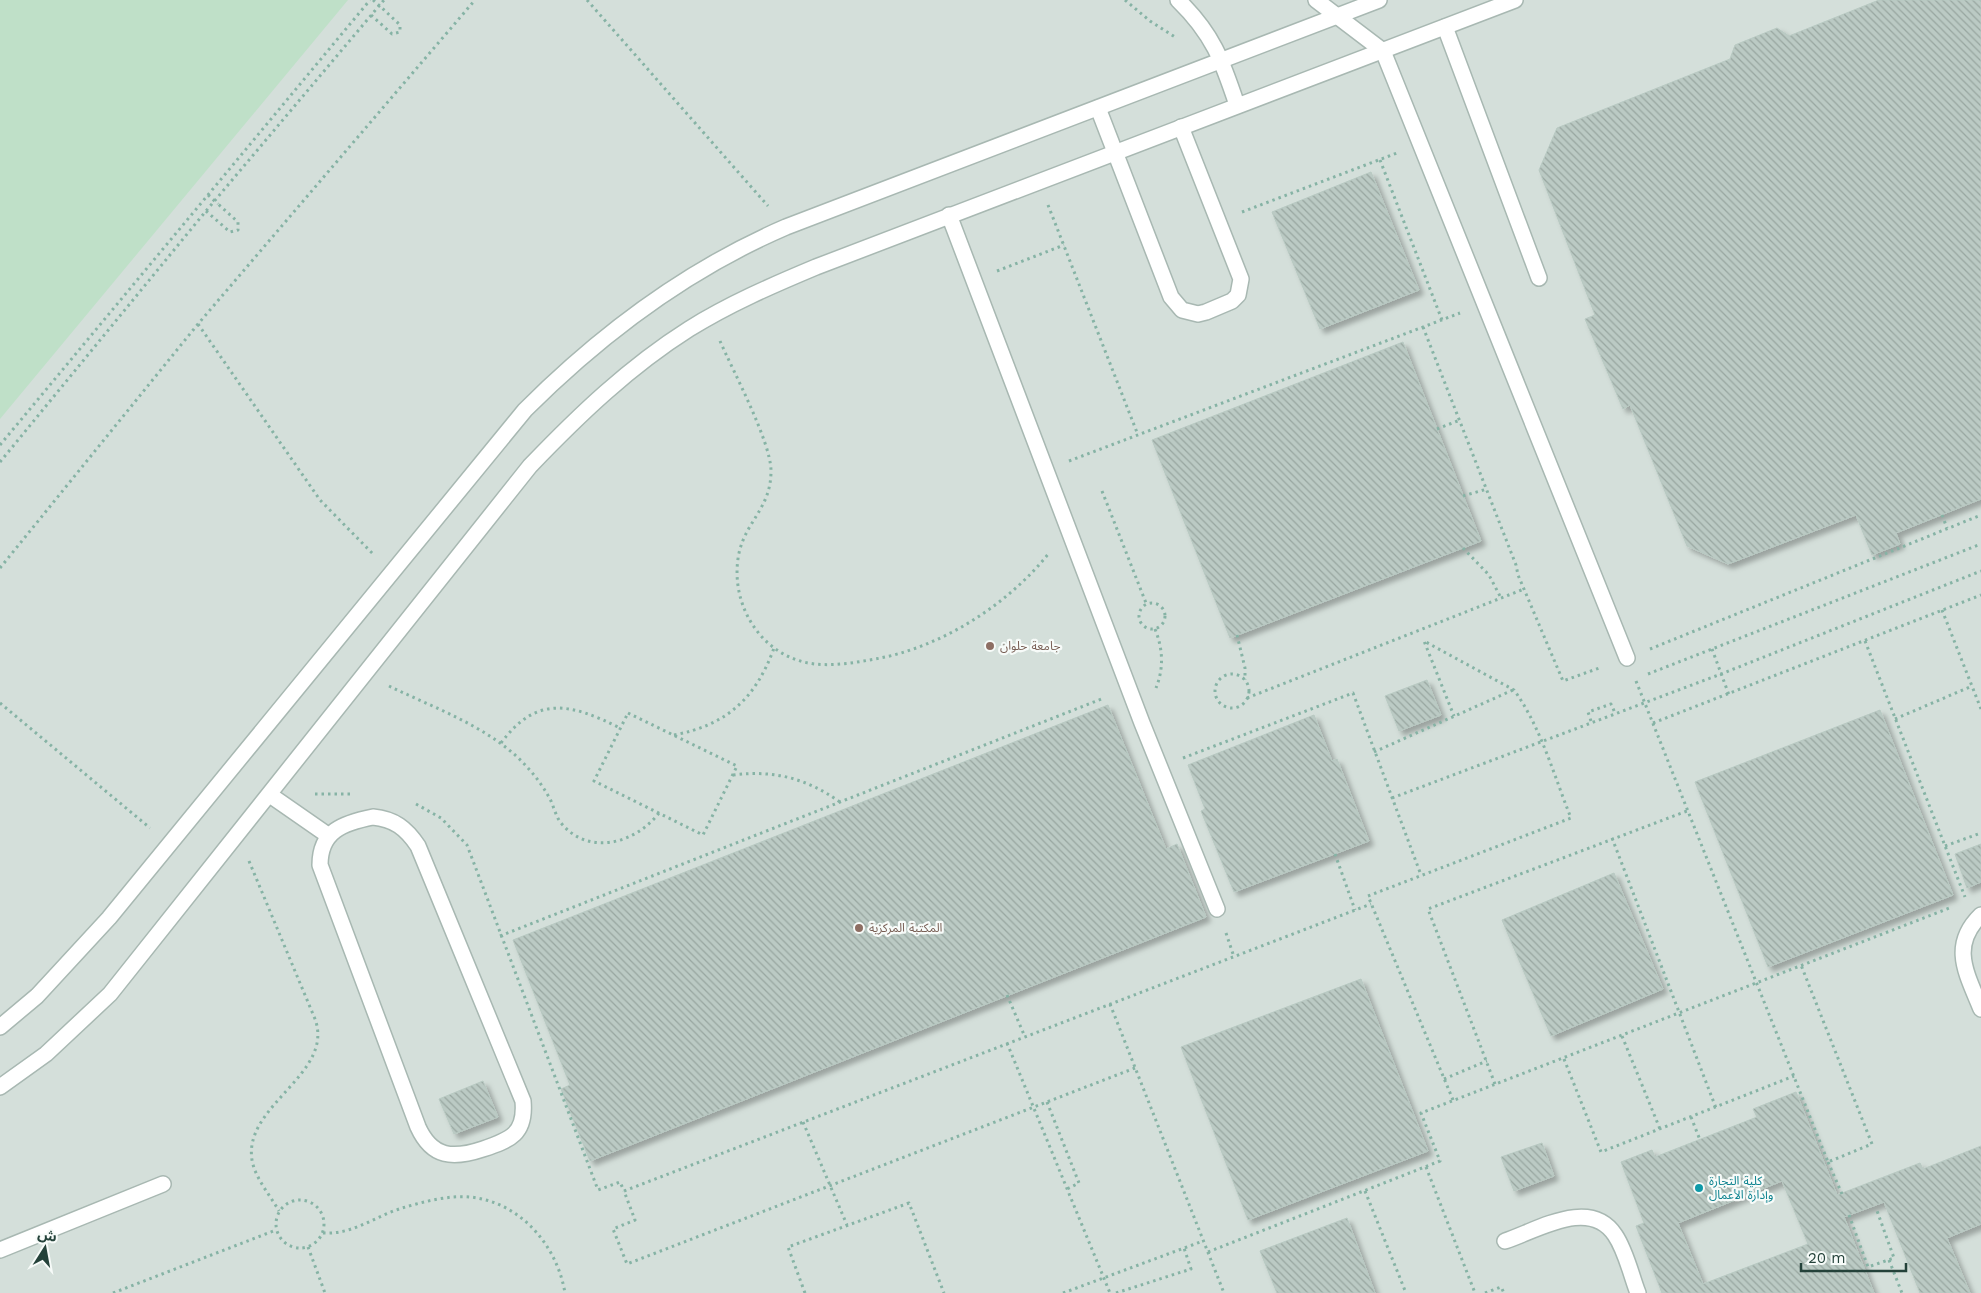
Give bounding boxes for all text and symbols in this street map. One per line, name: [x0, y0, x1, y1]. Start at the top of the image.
place label: جامعة حلوان: [1000, 639, 1060, 653]
marker: جامعة حلوان: [984, 640, 996, 652]
place label: المكتبة المركزية: [869, 921, 943, 935]
marker: المكتبة المركزية: [853, 922, 865, 934]
place label: كلية التجارة وإدارة الأعمال: [1709, 1174, 1773, 1203]
marker: كلية التجارة وإدارة الأعمال: [1693, 1182, 1705, 1194]
north arrow: [20, 1223, 70, 1273]
text: ش: [37, 1226, 58, 1245]
scale bar: [1801, 1240, 1906, 1272]
text: 20 m: [1808, 1249, 1846, 1267]

